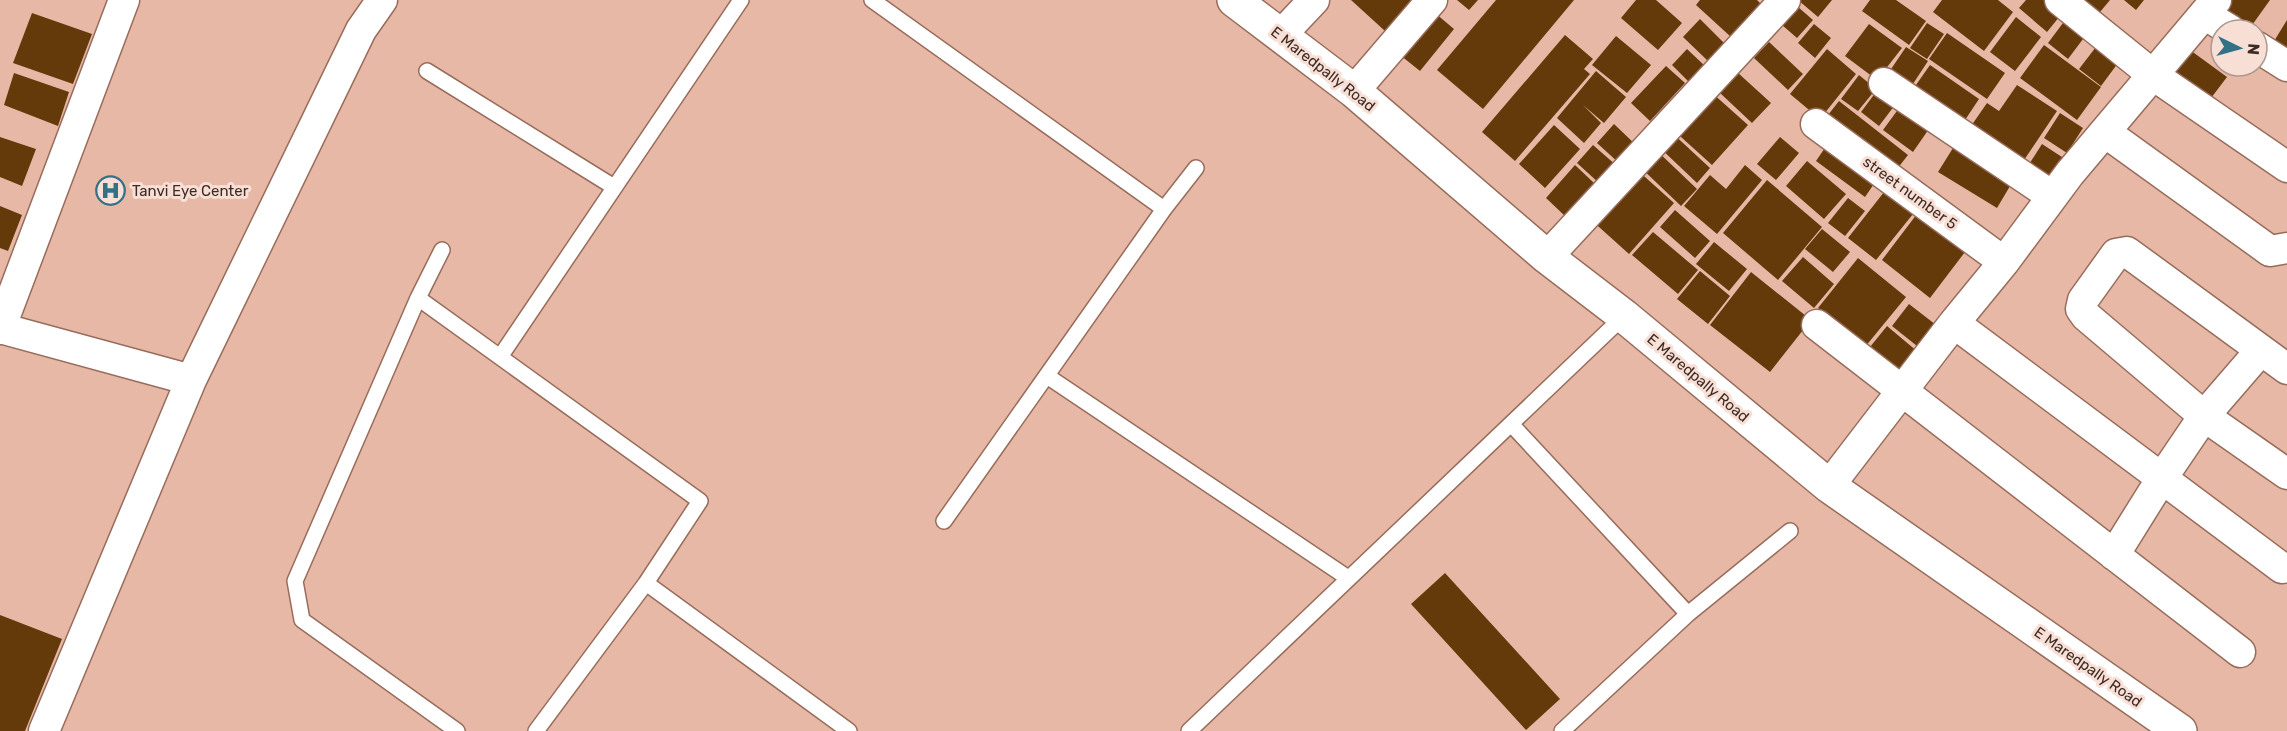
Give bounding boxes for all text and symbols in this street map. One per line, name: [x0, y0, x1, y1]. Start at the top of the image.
north arrow: [2209, 18, 2269, 78]
street label: E Maredpally Road: [1267, 23, 1379, 115]
text: N: [2243, 43, 2263, 56]
street label: street number 5: [1859, 153, 1961, 233]
hospital icon: Tanvi Eye Center: [95, 175, 127, 207]
place label: Tanvi Eye Center: [132, 182, 249, 200]
street label: E Maredpally Road: [1643, 330, 1753, 426]
street label: E Maredpally Road: [2031, 623, 2145, 711]

